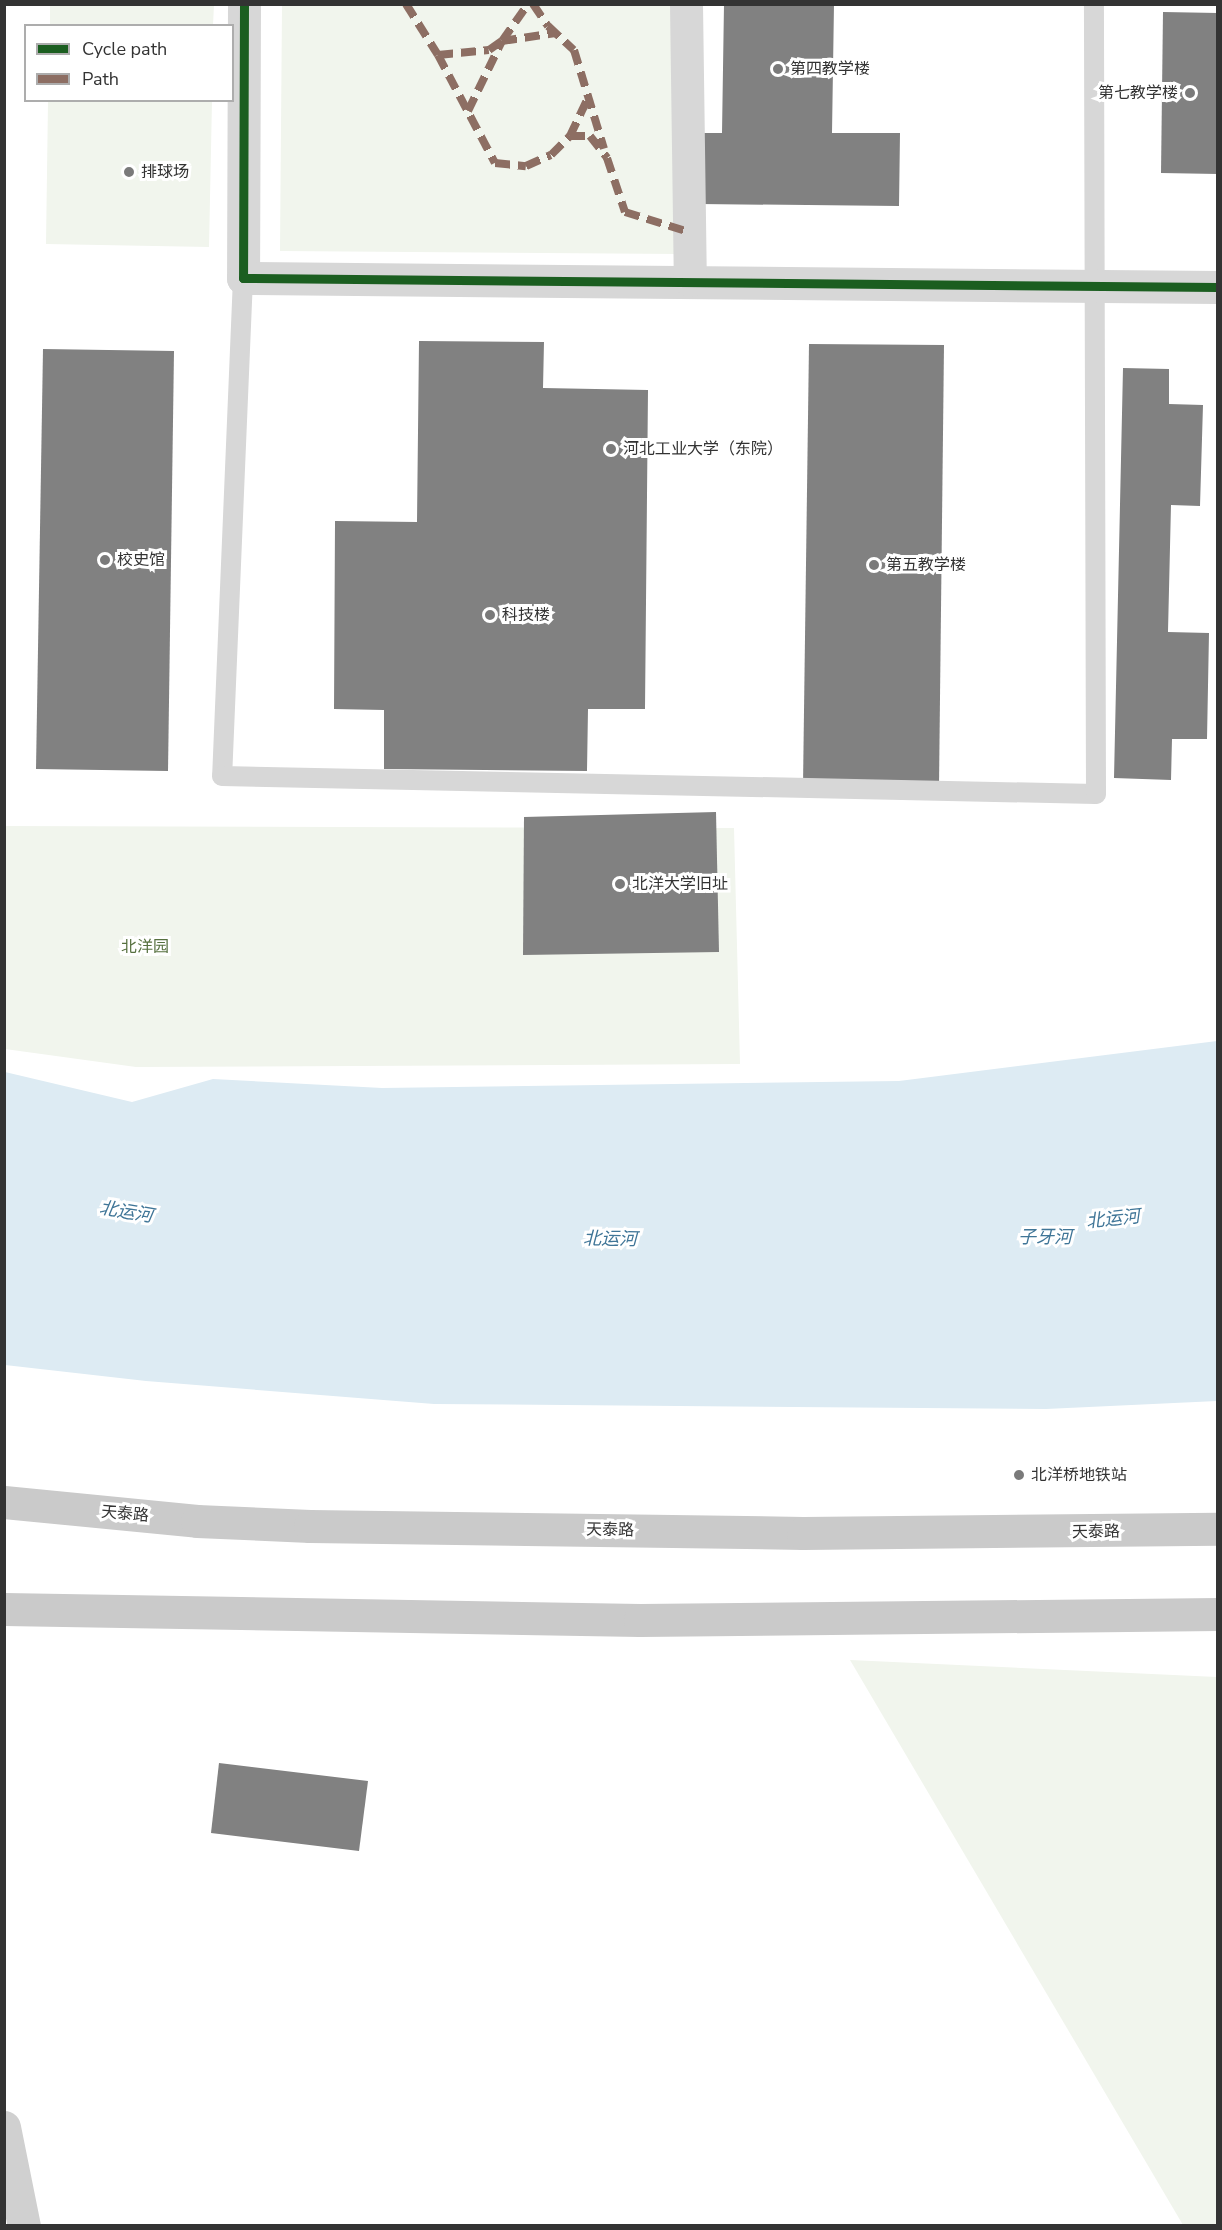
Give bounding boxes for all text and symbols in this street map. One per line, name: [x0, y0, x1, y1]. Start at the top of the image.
legend: [24, 24, 234, 102]
text: Cycle path: [82, 37, 167, 61]
place label: 第四教学楼: [790, 59, 870, 79]
marker: 第四教学楼: [771, 62, 785, 76]
text: Path: [82, 67, 119, 91]
place label: 第七教学楼: [1098, 83, 1178, 103]
marker: 第七教学楼: [1183, 86, 1197, 100]
place label: 排球场: [141, 162, 189, 182]
marker: 排球场: [122, 165, 136, 179]
place label: 河北工业大学（东院）: [623, 439, 783, 459]
marker: 河北工业大学（东院）: [604, 442, 618, 456]
place label: 校史馆: [117, 550, 165, 570]
marker: 校史馆: [98, 553, 112, 567]
place label: 第五教学楼: [886, 555, 966, 575]
marker: 第五教学楼: [867, 558, 881, 572]
place label: 科技楼: [502, 605, 550, 625]
marker: 科技楼: [483, 608, 497, 622]
place label: 北洋大学旧址: [632, 874, 728, 894]
marker: 北洋大学旧址: [613, 877, 627, 891]
park label: 北洋园: [121, 937, 169, 957]
water label: 北运河: [98, 1197, 154, 1227]
water label: 北运河: [1085, 1205, 1141, 1233]
water label: 子牙河: [1018, 1226, 1072, 1248]
water label: 北运河: [583, 1228, 637, 1250]
place label: 北洋桥地铁站: [1031, 1465, 1127, 1485]
marker: 北洋桥地铁站: [1012, 1468, 1026, 1482]
street label: 天泰路: [100, 1502, 150, 1526]
street label: 天泰路: [586, 1520, 634, 1540]
street label: 天泰路: [1072, 1522, 1120, 1542]

